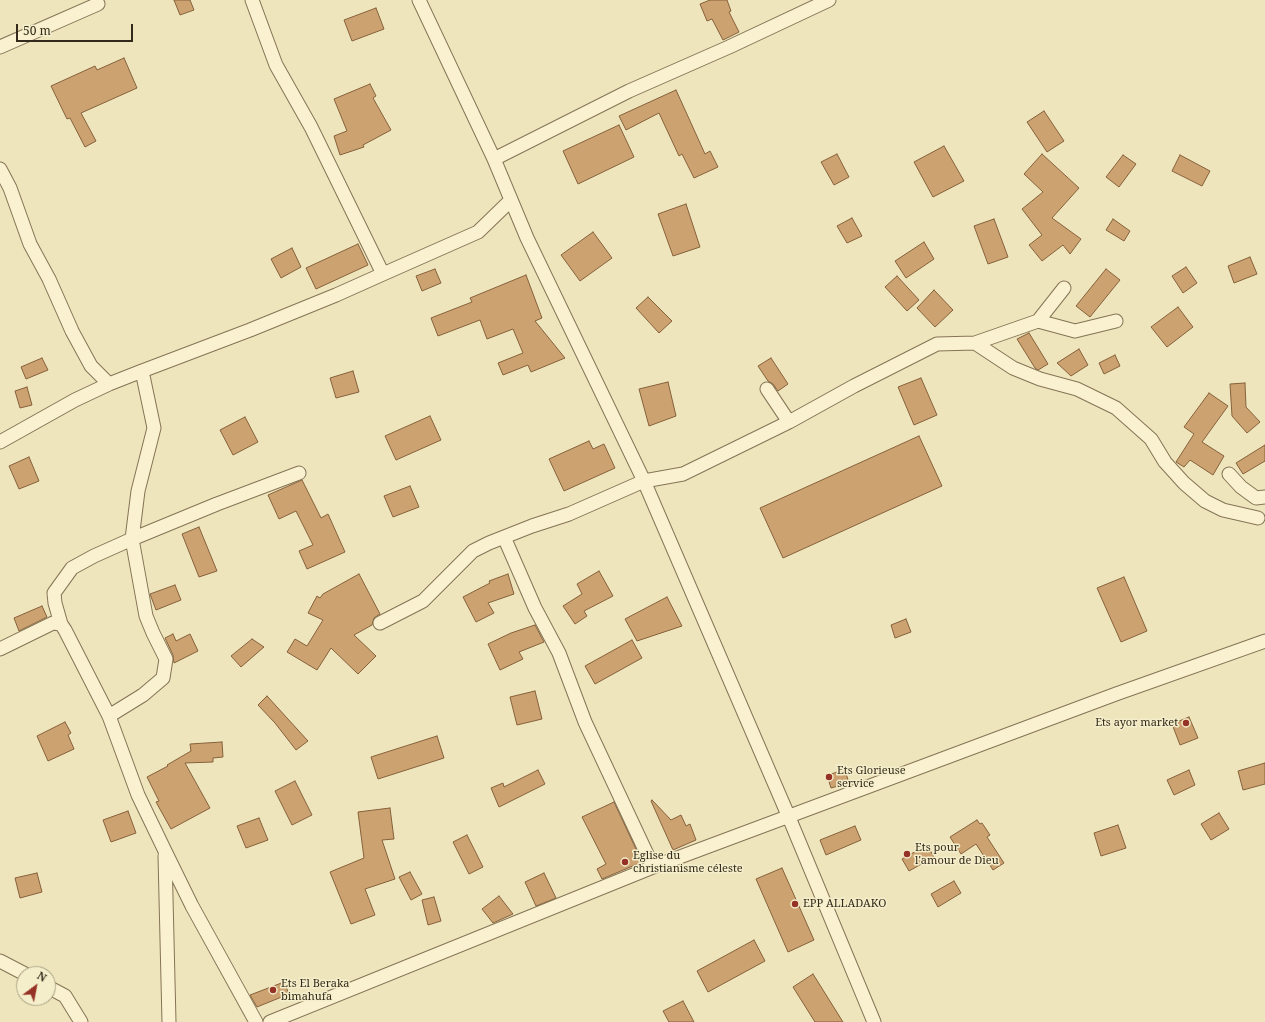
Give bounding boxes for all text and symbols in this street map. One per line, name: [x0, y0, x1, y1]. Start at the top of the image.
scale bar: [18, 16, 135, 42]
text: 50 m: [23, 22, 51, 39]
place label: Ets ayor market: [1095, 716, 1178, 730]
marker: Ets ayor market: [1181, 718, 1191, 728]
place label: Ets Glorieuse service: [837, 764, 906, 790]
marker: Ets Glorieuse service: [824, 772, 834, 782]
place label: Ets pour l'amour de Dieu: [915, 841, 999, 867]
place label: Eglise du christianisme céleste: [633, 849, 743, 875]
marker: Ets pour l'amour de Dieu: [902, 849, 912, 859]
marker: Eglise du christianisme céleste: [620, 857, 630, 867]
place label: EPP ALLADAKO: [803, 897, 886, 911]
marker: EPP ALLADAKO: [790, 899, 800, 909]
north arrow: [16, 966, 56, 1006]
text: N: [34, 968, 50, 985]
place label: Ets El Beraka bimahufa: [281, 977, 350, 1003]
marker: Ets El Beraka bimahufa: [268, 985, 278, 995]

